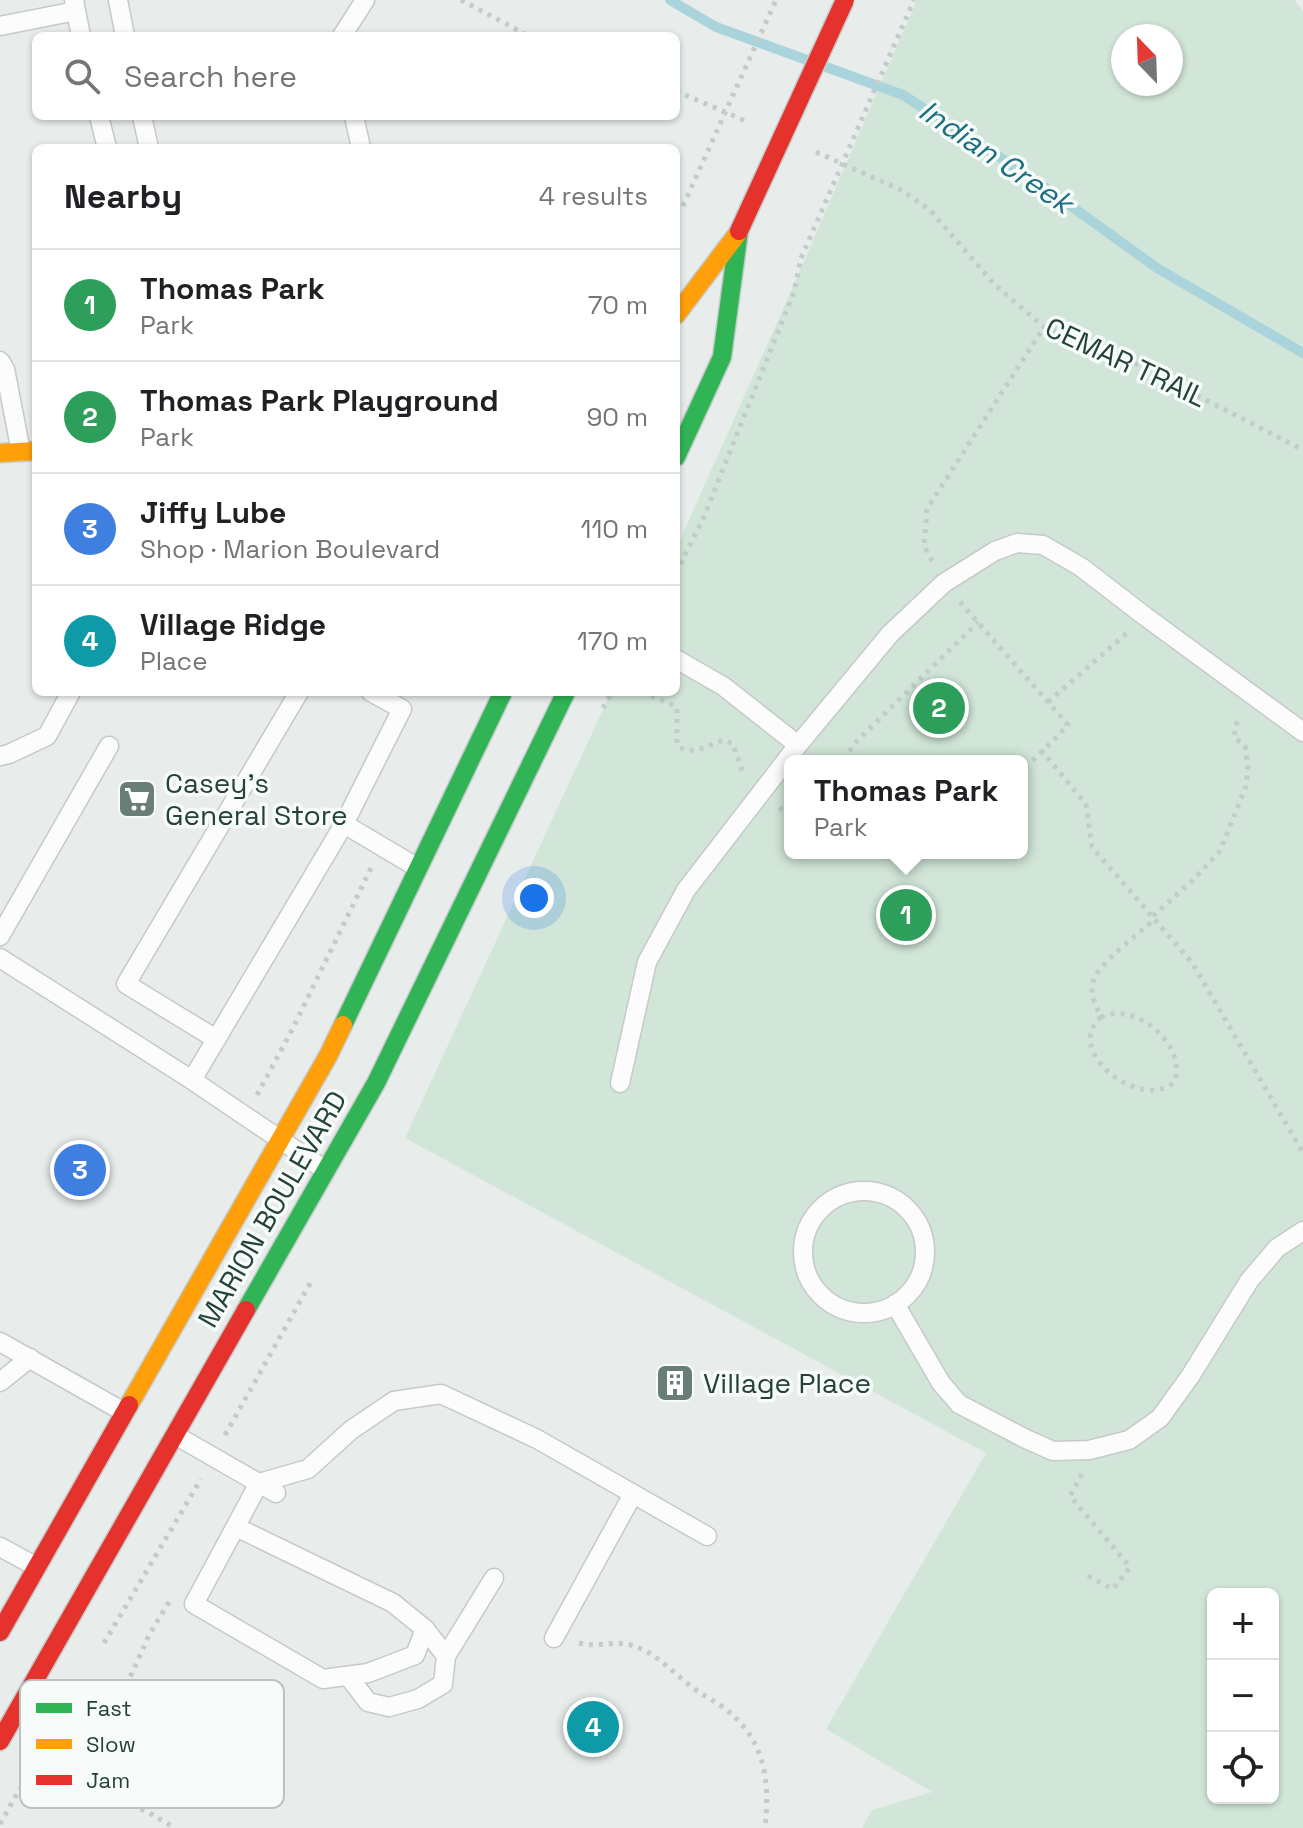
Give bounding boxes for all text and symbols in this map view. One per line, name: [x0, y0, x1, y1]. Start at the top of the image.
north arrow: [1111, 24, 1183, 96]
search box: [32, 32, 680, 120]
icon: search: [60, 54, 104, 98]
text: Search here: [124, 57, 297, 96]
water label: Indian Creek: [912, 91, 1083, 224]
text: Nearby: [64, 175, 182, 218]
text: 4 results: [539, 179, 648, 213]
text: Thomas Park: [140, 269, 325, 308]
text: 1: [84, 288, 96, 322]
text: 70 m: [588, 288, 648, 322]
text: Park: [140, 308, 194, 342]
street label: CEMAR TRAIL: [1040, 309, 1212, 415]
text: Thomas Park Playground: [140, 381, 499, 420]
text: 2: [82, 400, 98, 434]
text: 90 m: [586, 400, 648, 434]
text: Park: [140, 420, 194, 454]
text: Jiffy Lube: [140, 493, 286, 532]
text: 3: [82, 512, 98, 546]
text: 110 m: [581, 512, 648, 546]
text: Shop · Marion Boulevard: [140, 532, 440, 566]
text: Village Ridge: [140, 605, 326, 644]
text: 4: [82, 624, 98, 658]
text: 170 m: [577, 624, 648, 658]
text: Place: [140, 644, 208, 678]
pin: 2: [913, 678, 965, 738]
popup: [784, 755, 1028, 859]
place label: Casey's General Store: [165, 765, 348, 833]
text: Thomas Park: [814, 771, 998, 810]
supermarket icon: Casey's General Store: [116, 778, 158, 820]
text: Park: [814, 810, 868, 844]
your location: [514, 878, 554, 918]
pin: 1: [880, 885, 932, 945]
street label: MARION BOULEVARD: [190, 1084, 354, 1334]
pin: 3: [54, 1140, 106, 1200]
building icon: Village Place: [654, 1362, 696, 1404]
place label: Village Place: [703, 1365, 871, 1401]
map controls: [1207, 1588, 1279, 1804]
button: +: [1207, 1588, 1279, 1660]
button: −: [1207, 1660, 1279, 1732]
legend: [20, 1680, 284, 1808]
text: Fast: [86, 1694, 132, 1722]
pin: 4: [567, 1697, 619, 1757]
text: Slow: [86, 1730, 136, 1758]
button: locate: [1207, 1732, 1279, 1804]
text: Jam: [86, 1766, 130, 1794]

